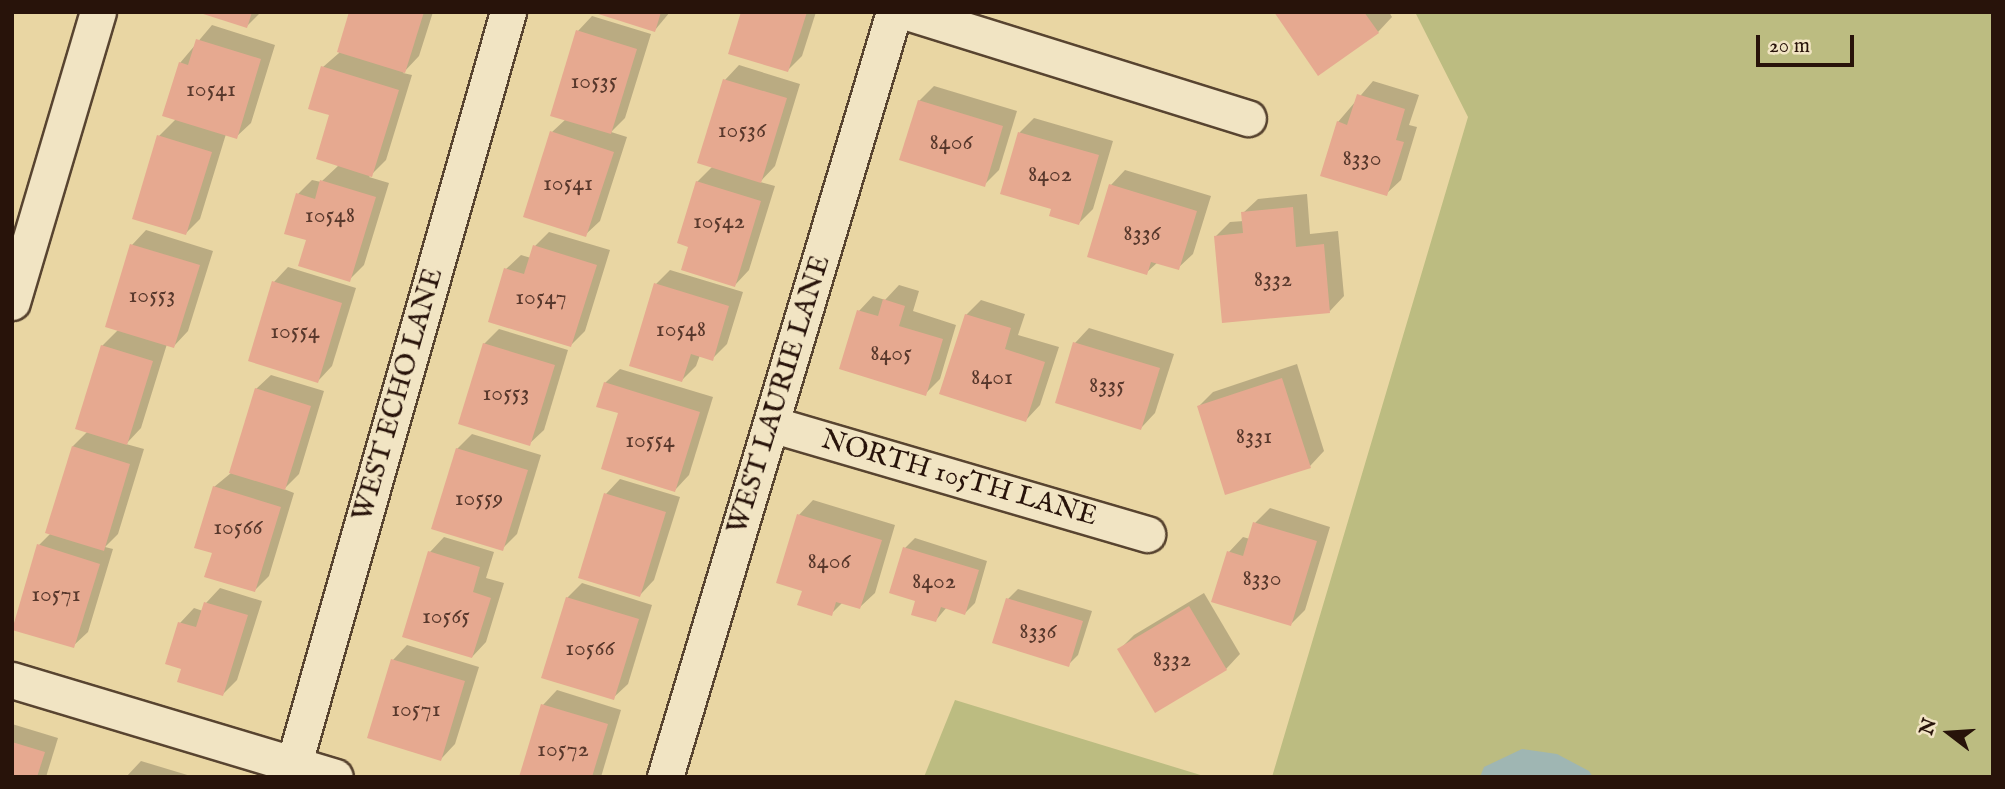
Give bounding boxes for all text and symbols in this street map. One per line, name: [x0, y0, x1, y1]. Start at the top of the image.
scale bar: [1760, 21, 1858, 65]
text: 20 m: [1769, 33, 1810, 60]
house number: 10535: [571, 68, 617, 96]
house number: 10541: [186, 76, 236, 104]
house number: 10536: [718, 117, 766, 145]
house number: 8406: [929, 129, 973, 157]
house number: 8330: [1342, 145, 1382, 173]
house number: 8402: [1028, 161, 1072, 189]
house number: 10541: [543, 170, 593, 198]
house number: 10548: [305, 202, 355, 230]
house number: 10542: [693, 208, 745, 236]
house number: 8336: [1123, 220, 1161, 248]
street label: WEST LAURIE LANE: [722, 252, 838, 538]
street label: WEST ECHO LANE: [347, 264, 451, 526]
house number: 8332: [1254, 266, 1292, 294]
house number: 10553: [129, 282, 175, 310]
house number: 10547: [515, 284, 567, 312]
house number: 10548: [656, 316, 706, 344]
house number: 10554: [270, 318, 320, 346]
house number: 8405: [870, 340, 912, 368]
house number: 8401: [971, 364, 1013, 392]
house number: 8335: [1089, 372, 1125, 400]
house number: 10553: [483, 380, 529, 408]
house number: 8331: [1236, 423, 1272, 451]
street label: NORTH 105TH LANE: [817, 424, 1101, 534]
house number: 10554: [625, 427, 675, 455]
house number: 10559: [455, 485, 503, 513]
house number: 10566: [213, 514, 263, 542]
house number: 8406: [807, 548, 851, 576]
house number: 8330: [1242, 565, 1282, 593]
house number: 8402: [912, 568, 956, 596]
house number: 10571: [31, 581, 81, 609]
house number: 10565: [422, 603, 470, 631]
house number: 8336: [1019, 618, 1057, 646]
house number: 10566: [565, 635, 615, 663]
house number: 8332: [1153, 646, 1191, 674]
house number: 10571: [391, 696, 441, 724]
north arrow: [1914, 698, 1984, 768]
text: N: [1915, 715, 1943, 738]
house number: 10572: [537, 736, 589, 764]

